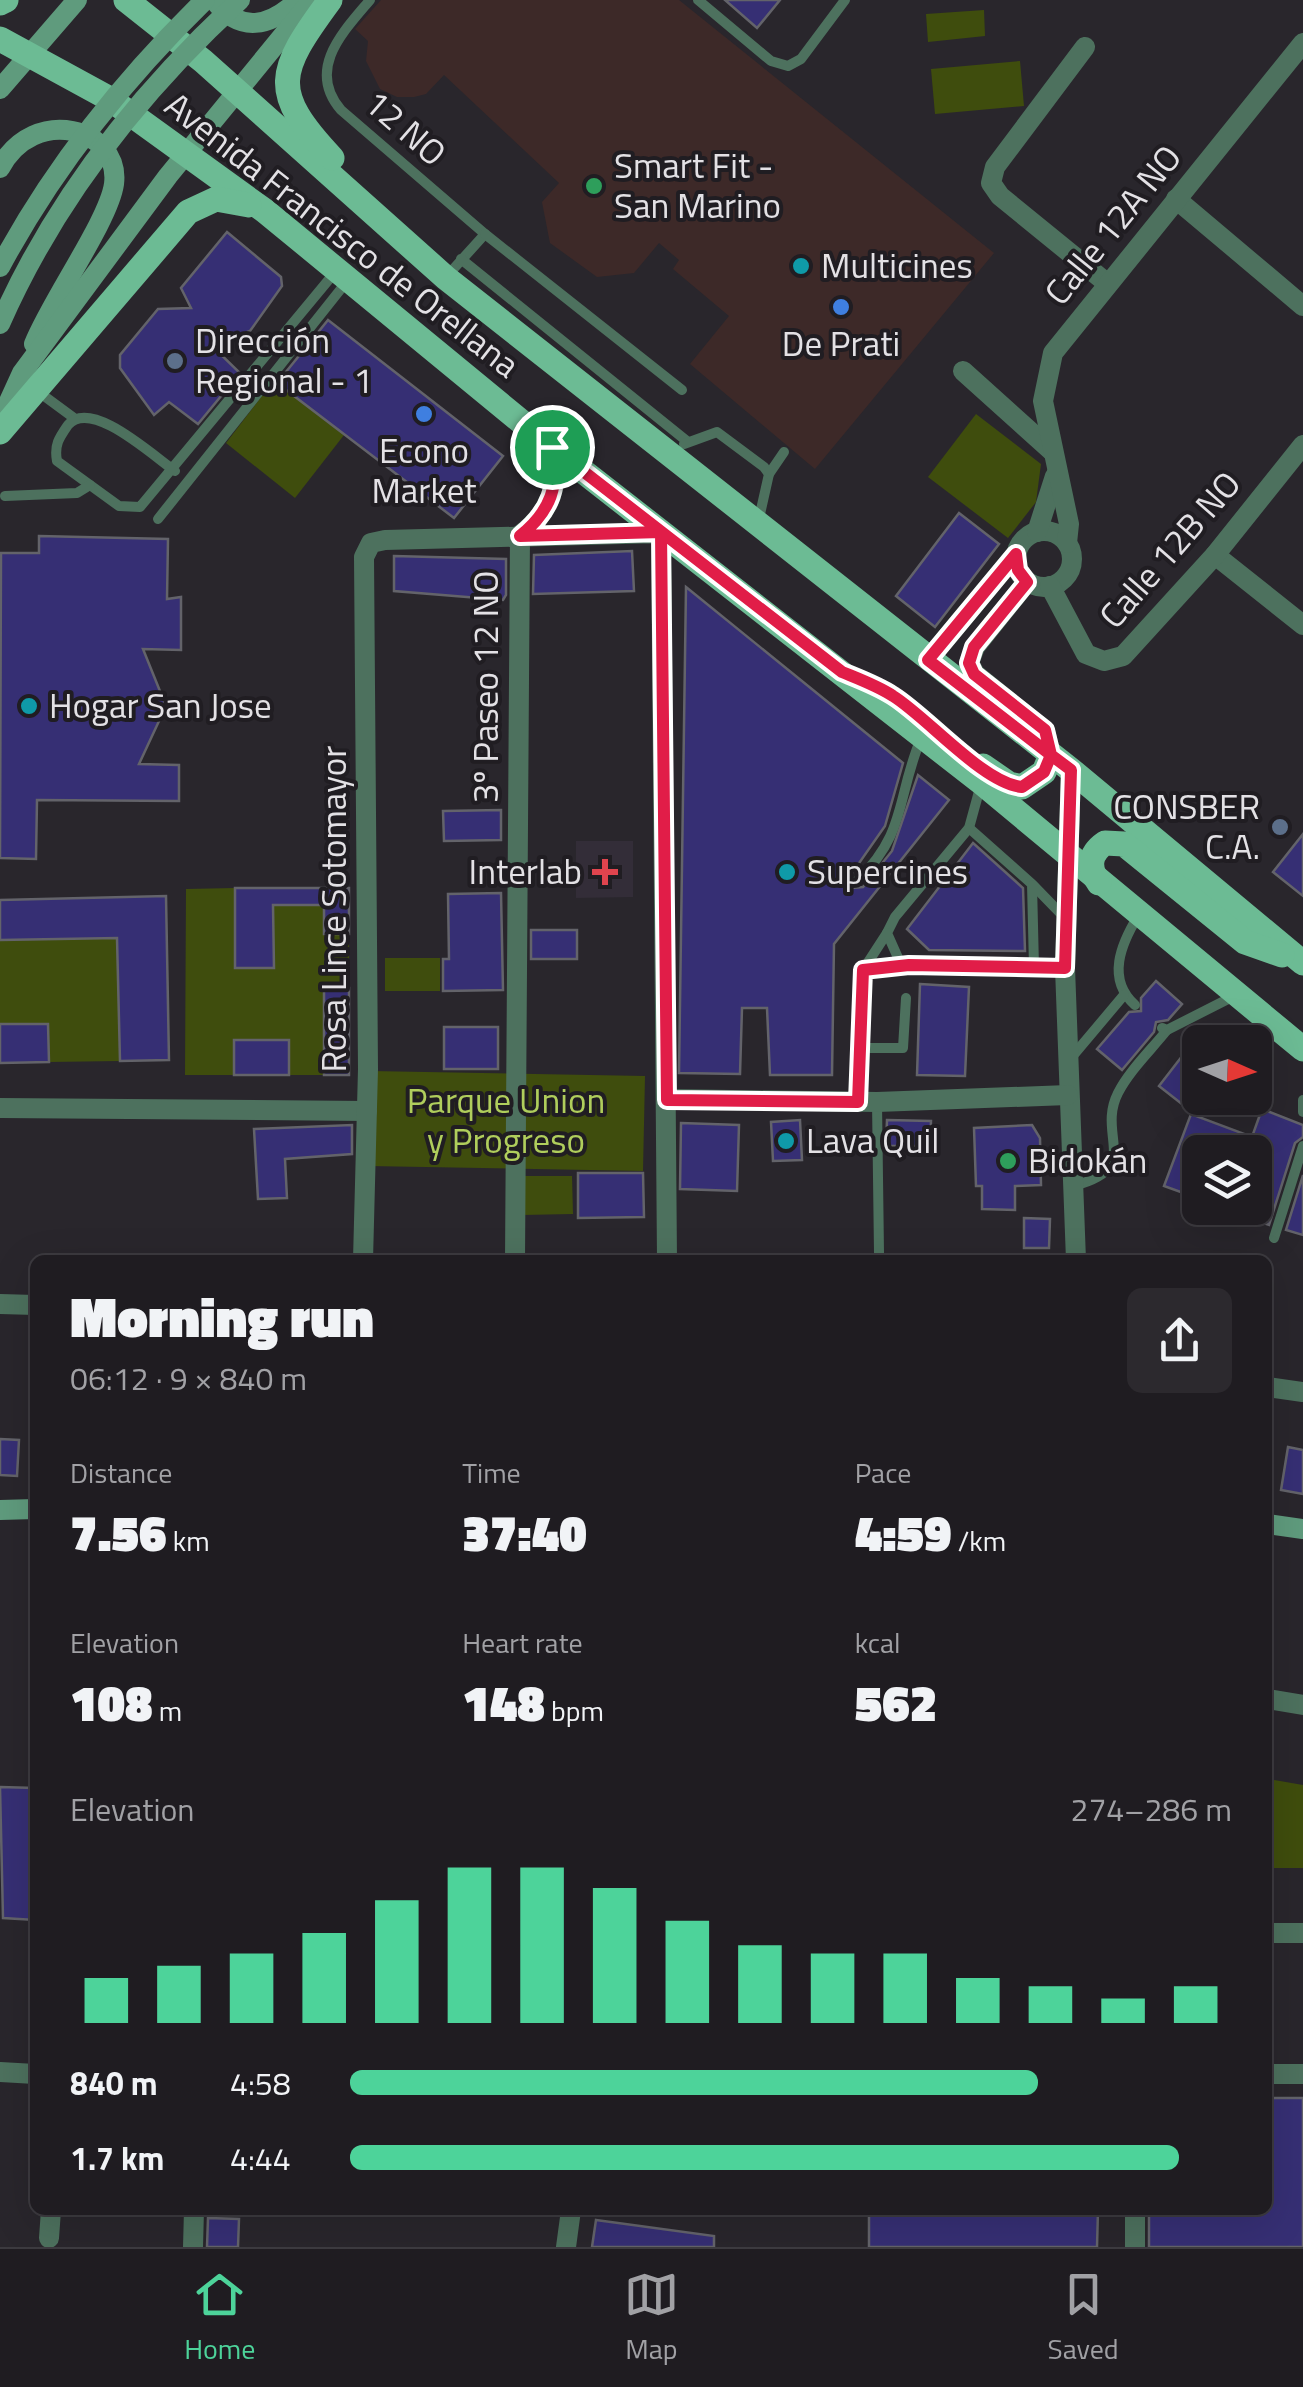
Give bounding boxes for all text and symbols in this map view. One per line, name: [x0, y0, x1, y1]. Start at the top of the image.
street label: 12 NO: [353, 76, 459, 178]
street label: Avenida Francisco de Orellana: [154, 78, 532, 390]
street label: Calle 12A NO: [1031, 133, 1194, 316]
place label: Smart Fit - San Marino: [614, 138, 781, 232]
marker: Smart Fit - San Marino: [583, 175, 605, 197]
place label: Multicines: [821, 238, 973, 292]
marker: Multicines: [790, 255, 812, 277]
marker: De Prati: [830, 296, 852, 318]
place label: Dirección Regional - 1: [195, 313, 373, 407]
place label: De Prati: [782, 316, 900, 370]
marker: Dirección Regional - 1: [164, 350, 186, 372]
marker: Econo Market: [413, 403, 435, 425]
pin: [510, 405, 595, 490]
icon: arrive: [525, 420, 580, 475]
place label: Econo Market: [371, 423, 477, 517]
street label: Calle 12B NO: [1085, 459, 1253, 640]
street label: 3º Paseo 12 NO: [458, 571, 512, 803]
place label: Hogar San Jose: [49, 678, 272, 732]
marker: Hogar San Jose: [18, 695, 40, 717]
street label: Rosa Lince Sotomayor: [306, 746, 360, 1072]
place label: CONSBER C.A.: [1113, 779, 1260, 873]
marker: CONSBER C.A.: [1269, 816, 1291, 838]
place label: Interlab: [469, 844, 582, 898]
place label: Supercines: [807, 844, 968, 898]
marker: Interlab: [592, 859, 618, 885]
marker: Supercines: [776, 861, 798, 883]
north arrow: [1182, 1025, 1272, 1115]
map controls: [1182, 1025, 1272, 1225]
park label: Parque Union y Progreso: [407, 1073, 605, 1167]
place label: Lava Quil: [806, 1113, 939, 1167]
marker: Lava Quil: [775, 1130, 797, 1152]
place label: Bidokán: [1028, 1133, 1147, 1187]
button: layers: [1182, 1135, 1272, 1225]
marker: Bidokán: [997, 1150, 1019, 1172]
text: Morning run: [70, 1275, 374, 1358]
button: share: [1127, 1288, 1232, 1393]
text: 06:12 · 9 × 840 m: [70, 1354, 307, 1402]
text: Distance: [70, 1451, 172, 1494]
text: Time: [462, 1451, 521, 1494]
text: Pace: [855, 1451, 911, 1494]
text: 7.56: [70, 1494, 167, 1570]
text: 37:40: [462, 1494, 587, 1570]
text: 4:59: [855, 1494, 952, 1570]
text: km: [167, 1519, 210, 1562]
text: /km: [952, 1519, 1006, 1562]
text: Elevation: [70, 1621, 179, 1664]
text: Heart rate: [462, 1621, 583, 1664]
text: kcal: [855, 1621, 900, 1664]
text: 108: [70, 1664, 153, 1740]
text: 148: [462, 1664, 545, 1740]
text: 562: [855, 1664, 937, 1740]
text: m: [153, 1689, 182, 1732]
text: bpm: [545, 1689, 604, 1732]
text: Elevation: [70, 1785, 194, 1833]
text: 274–286 m: [1070, 1785, 1232, 1833]
text: 840 m: [70, 2059, 158, 2107]
text: 4:58: [230, 2059, 291, 2107]
text: 1.7 km: [70, 2134, 164, 2182]
text: 4:44: [230, 2134, 291, 2182]
tab: Home: [184, 2267, 255, 2370]
tab: Map: [624, 2267, 679, 2370]
tab: Saved: [1047, 2267, 1119, 2370]

